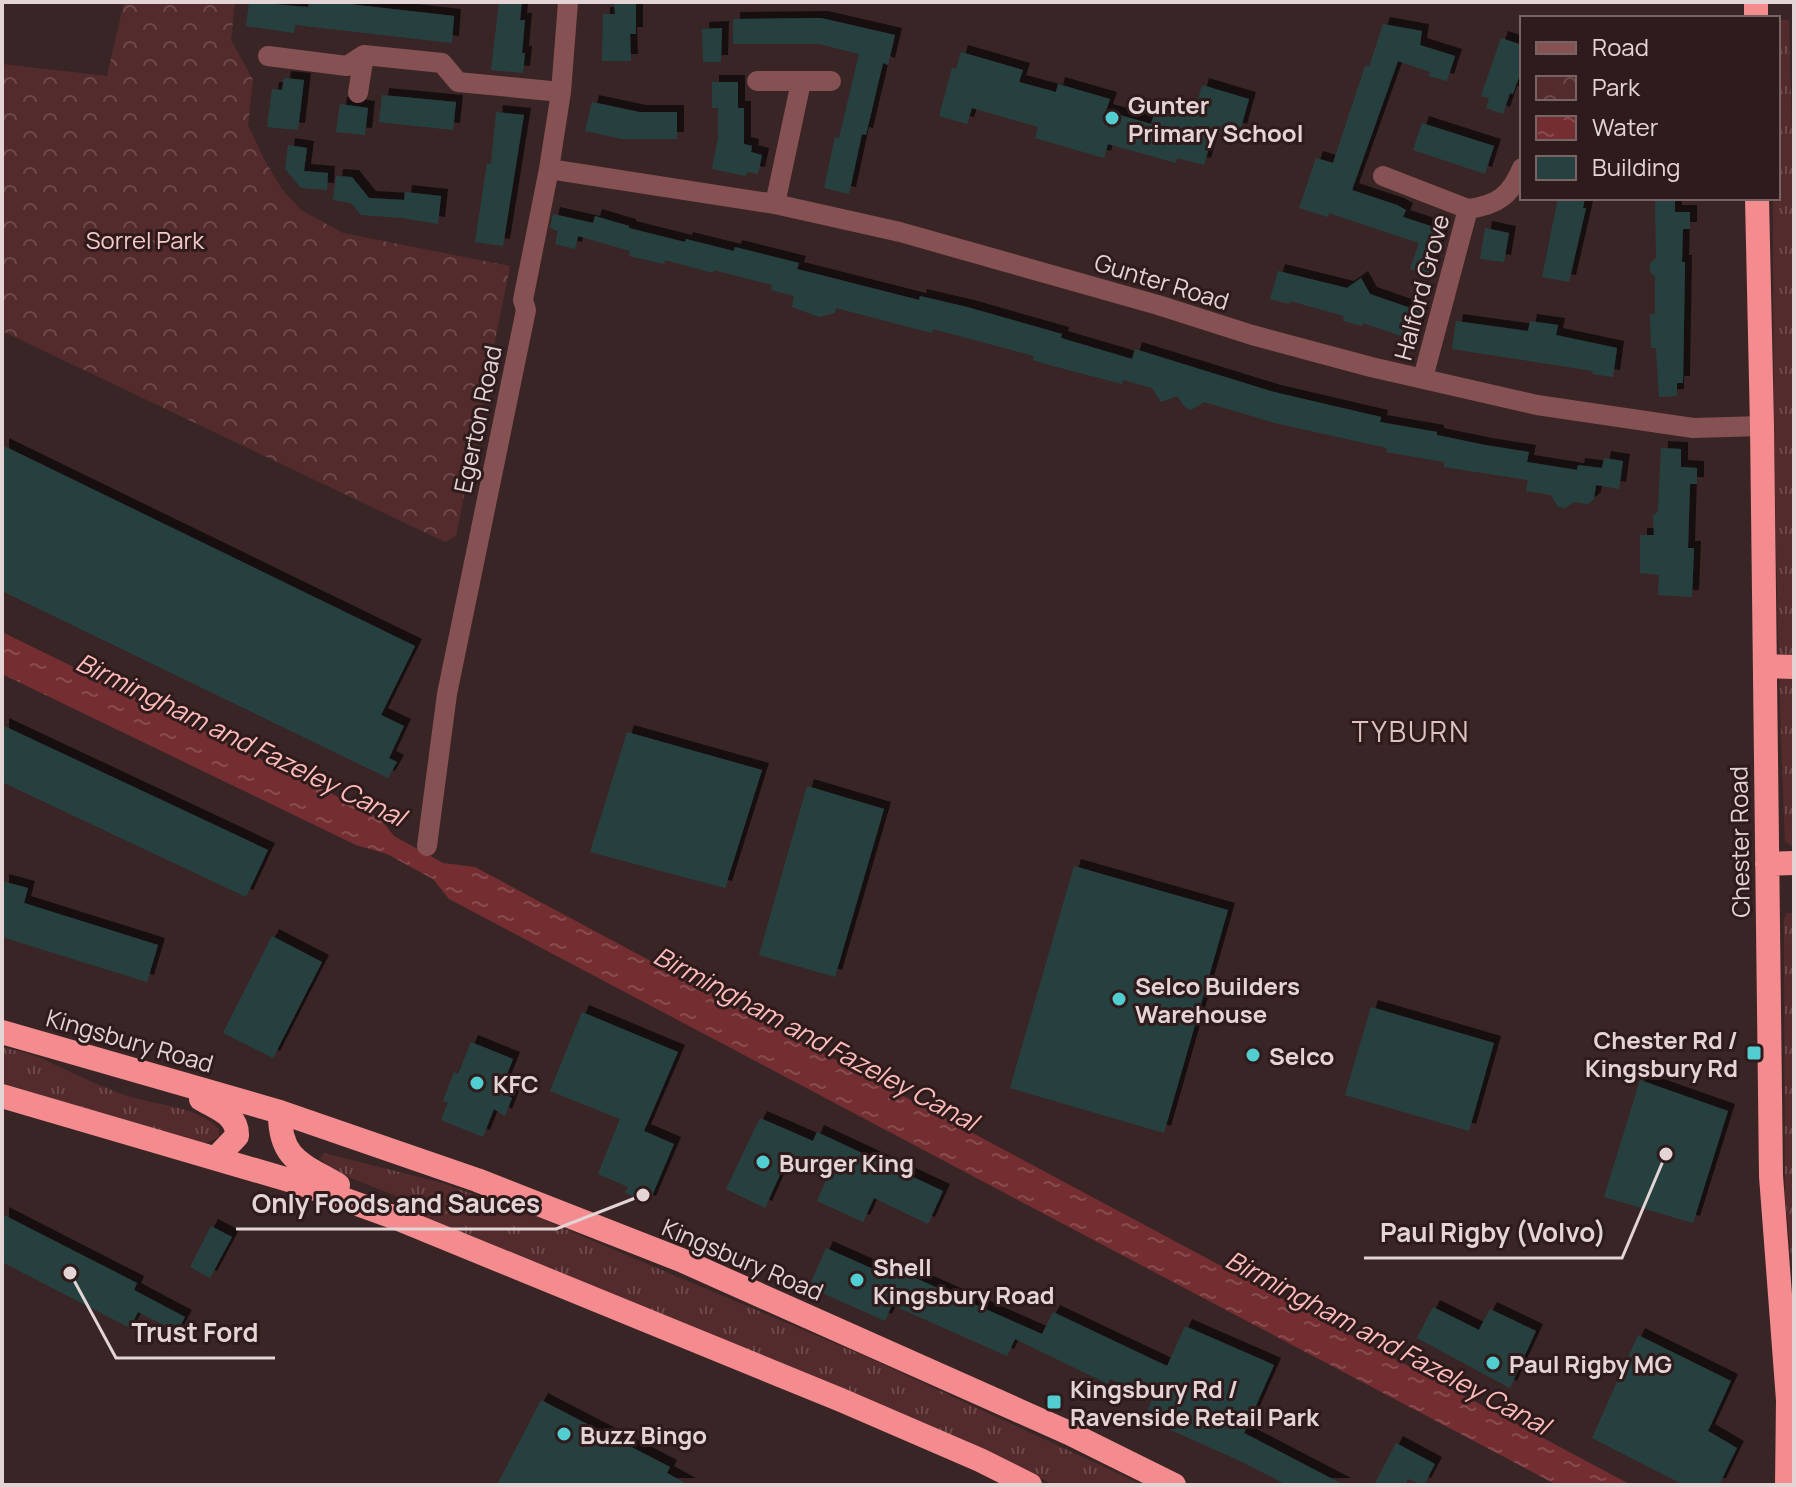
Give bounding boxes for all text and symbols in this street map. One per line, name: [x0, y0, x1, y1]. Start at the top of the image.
legend: [1520, 16, 1780, 200]
text: Road: [1592, 30, 1649, 63]
text: Park: [1592, 70, 1641, 103]
place label: Gunter Primary School: [1128, 88, 1303, 149]
marker: Gunter Primary School: [1103, 109, 1121, 127]
text: Water: [1592, 110, 1659, 143]
text: Building: [1592, 150, 1680, 183]
street label: Halford Grove: [1386, 210, 1456, 364]
park label: Sorrel Park: [86, 223, 205, 256]
street label: Gunter Road: [1091, 245, 1233, 317]
street label: Egerton Road: [445, 342, 509, 496]
water label: Birmingham and Fazeley Canal: [71, 644, 414, 836]
district label: TYBURN: [1352, 712, 1470, 750]
street label: Chester Road: [1721, 766, 1757, 918]
water label: Birmingham and Fazeley Canal: [648, 937, 987, 1140]
place label: Selco Builders Warehouse: [1135, 969, 1300, 1030]
marker: Selco Builders Warehouse: [1110, 990, 1128, 1008]
street label: Kingsbury Road: [43, 1000, 217, 1080]
place label: Chester Rd / Kingsbury Rd: [1585, 1023, 1738, 1084]
place label: Selco: [1269, 1039, 1334, 1072]
marker: Chester Rd / Kingsbury Rd: [1745, 1044, 1763, 1062]
marker: Selco: [1244, 1046, 1262, 1064]
place label: KFC: [493, 1067, 539, 1100]
marker: KFC: [468, 1074, 486, 1092]
place label: Burger King: [779, 1146, 914, 1179]
marker: Burger King: [754, 1153, 772, 1171]
callout: Only Foods and Sauces: [236, 1179, 556, 1229]
text: Only Foods and Sauces: [252, 1185, 540, 1221]
callout: Paul Rigby (Volvo): [1364, 1208, 1622, 1258]
street label: Kingsbury Road: [657, 1210, 829, 1308]
text: Paul Rigby (Volvo): [1380, 1214, 1606, 1250]
water label: Birmingham and Fazeley Canal: [1220, 1241, 1559, 1444]
place label: Shell Kingsbury Road: [873, 1250, 1055, 1311]
marker: Shell Kingsbury Road: [848, 1271, 866, 1289]
callout: Trust Ford: [116, 1308, 275, 1358]
text: Trust Ford: [131, 1314, 259, 1350]
place label: Paul Rigby MG: [1509, 1347, 1672, 1380]
marker: Paul Rigby MG: [1484, 1354, 1502, 1372]
place label: Kingsbury Rd / Ravenside Retail Park: [1070, 1372, 1320, 1433]
marker: Kingsbury Rd / Ravenside Retail Park: [1045, 1393, 1063, 1411]
place label: Buzz Bingo: [580, 1418, 707, 1451]
marker: Buzz Bingo: [555, 1425, 573, 1443]

